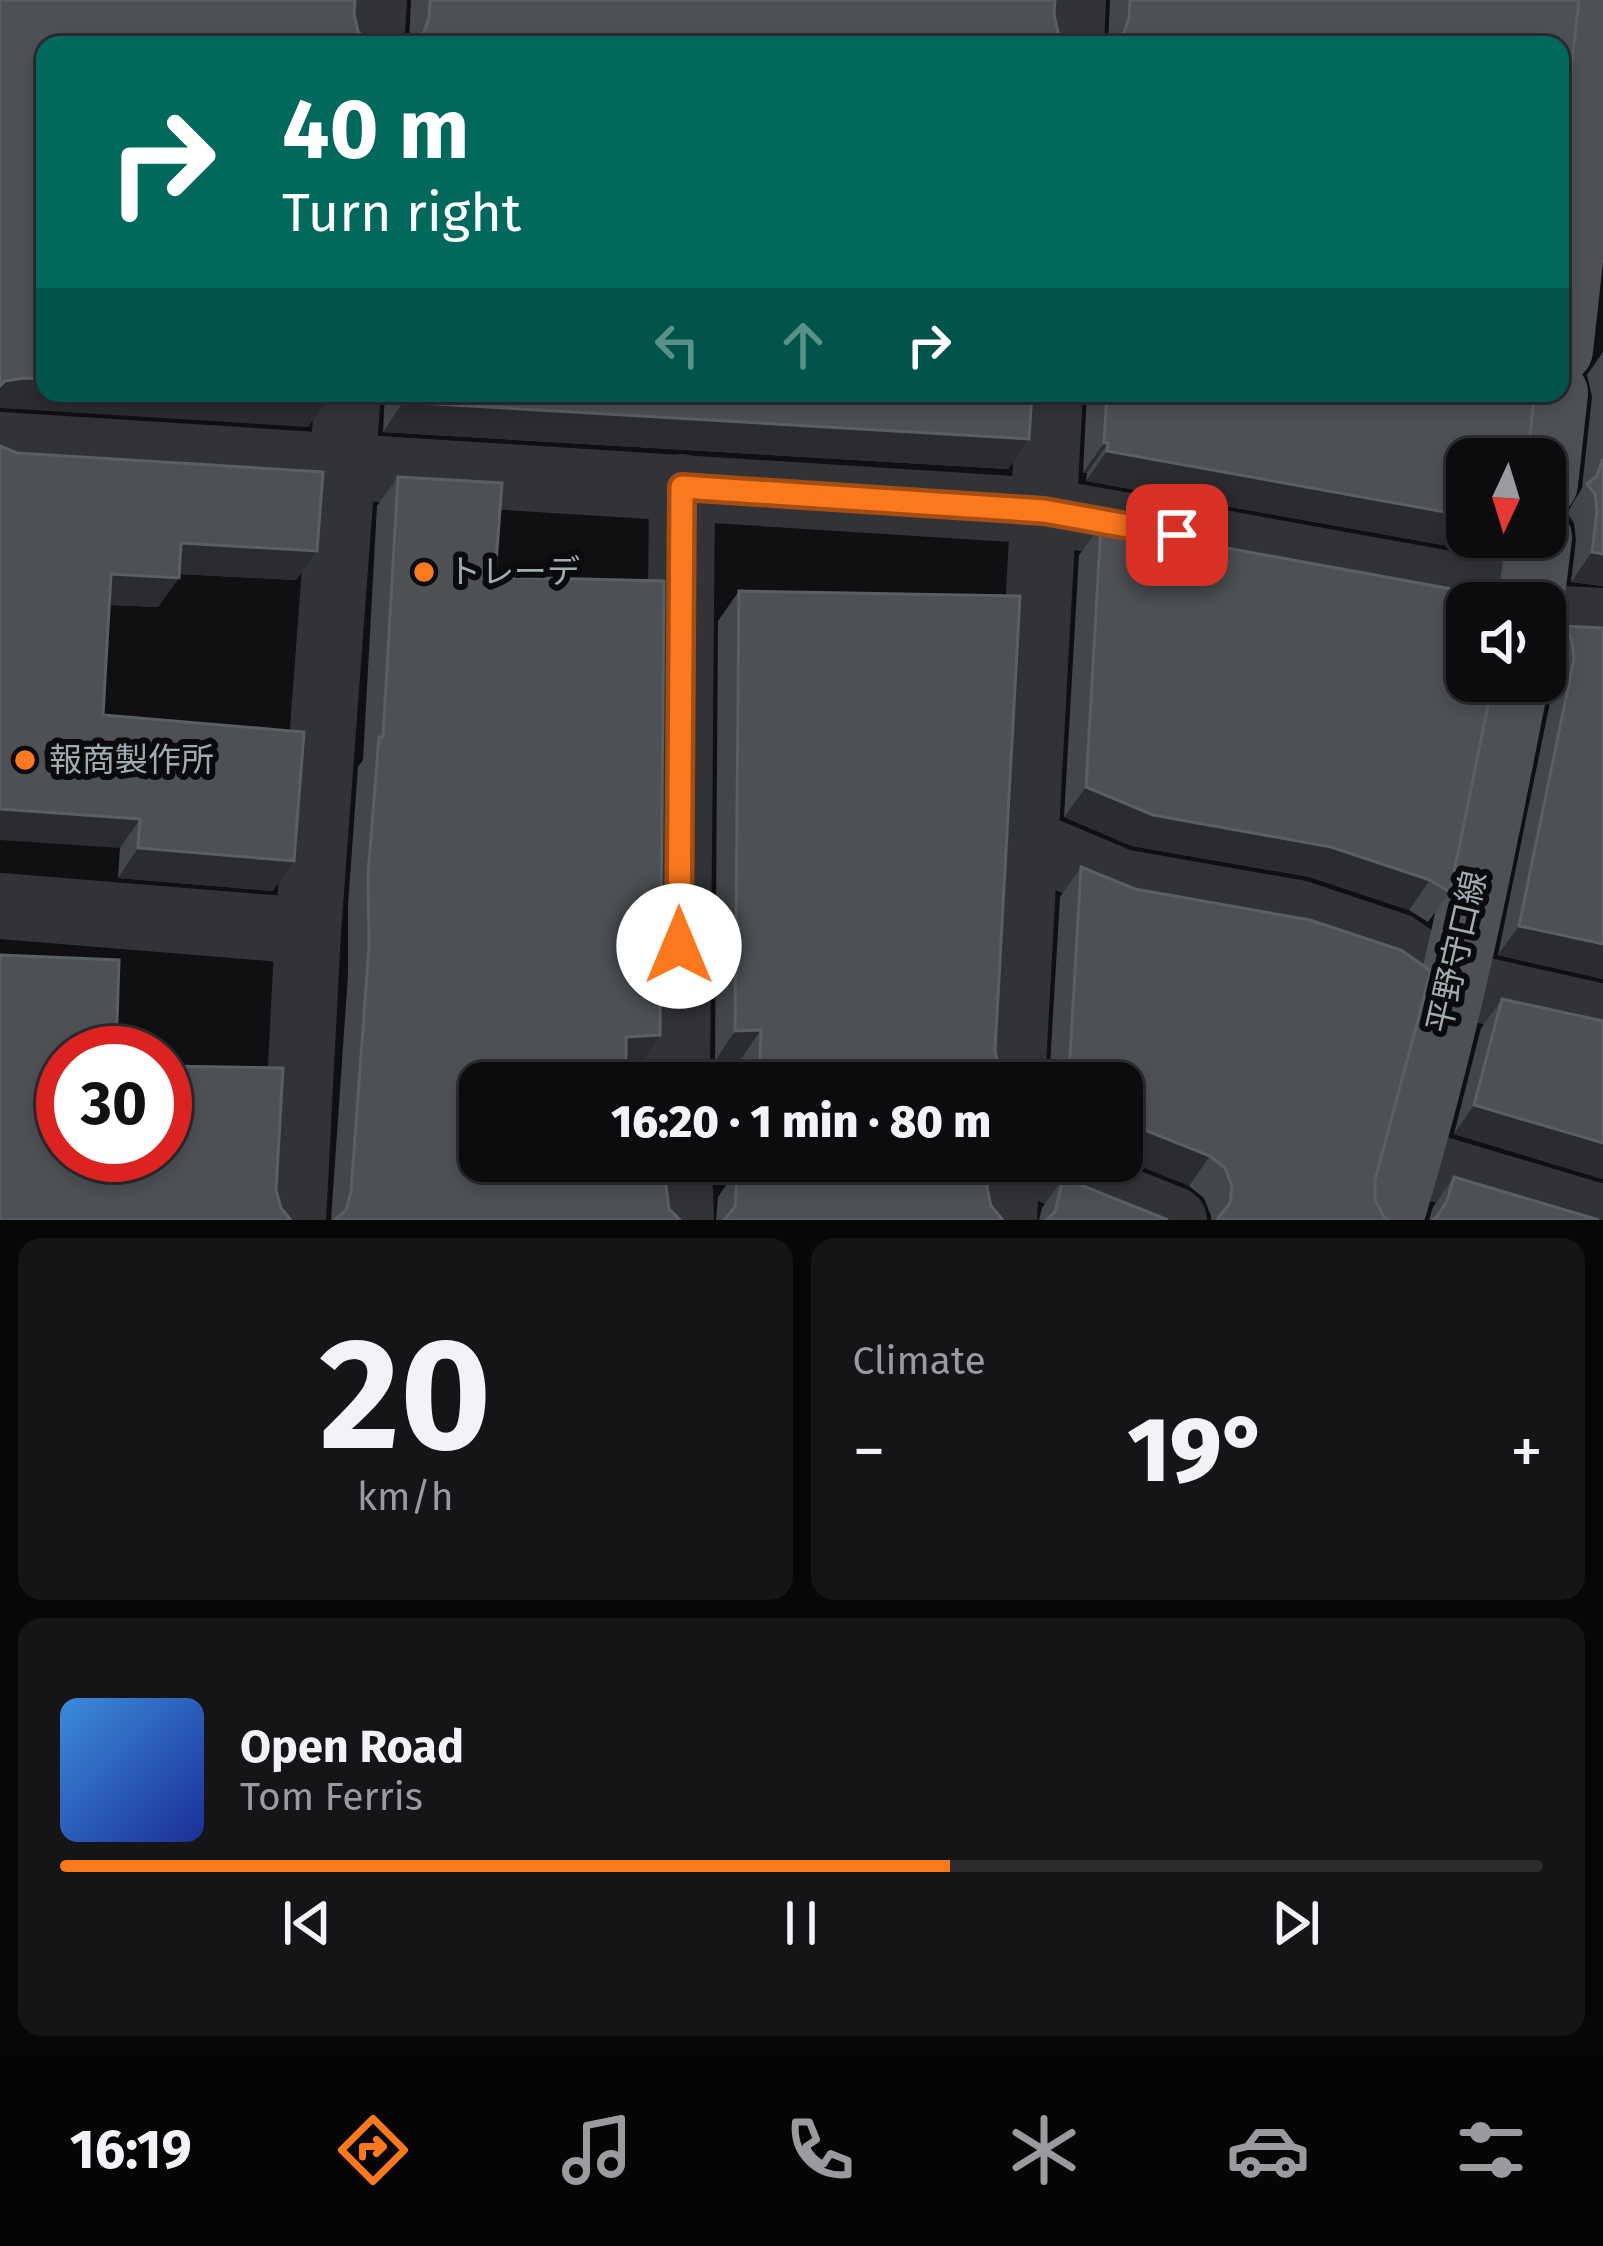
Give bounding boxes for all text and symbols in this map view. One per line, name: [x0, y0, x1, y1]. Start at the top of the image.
text: 40 m: [282, 79, 470, 180]
icon: right: [84, 84, 240, 240]
text: Turn right: [282, 181, 521, 245]
icon: left: [644, 312, 710, 378]
icon: ahead: [770, 312, 836, 378]
icon: right: [896, 312, 962, 378]
north arrow: [1446, 438, 1566, 558]
map controls: [1446, 438, 1566, 702]
pin: [1126, 484, 1228, 586]
icon: arrive: [1144, 502, 1210, 568]
place label: トレーデ: [448, 552, 580, 592]
marker: トレーデ: [411, 559, 437, 585]
button: sound: [1446, 582, 1566, 702]
place label: 報商製作所: [49, 740, 214, 780]
marker: 報商製作所: [12, 747, 38, 773]
street label: 平野守口線: [1419, 867, 1495, 1037]
position arrow: [616, 883, 742, 1009]
speed limit sign: 30: [36, 1026, 192, 1182]
text: 16:20 · 1 min · 80 m: [611, 1095, 991, 1149]
text: 20: [319, 1302, 491, 1489]
text: Climate: [853, 1338, 986, 1384]
text: 19°: [1127, 1397, 1268, 1505]
text: −: [853, 1412, 886, 1491]
text: +: [1510, 1412, 1543, 1491]
text: km/h: [357, 1474, 454, 1520]
text: Open Road: [240, 1720, 464, 1774]
text: Tom Ferris: [240, 1774, 423, 1820]
icon: previous: [274, 1890, 340, 1956]
icon: pause: [768, 1890, 834, 1956]
icon: next: [1263, 1890, 1329, 1956]
icon: directions: [331, 2108, 415, 2192]
icon: music: [555, 2108, 639, 2192]
icon: phone: [778, 2108, 862, 2192]
icon: climate: [1002, 2108, 1086, 2192]
icon: car: [1226, 2108, 1310, 2192]
icon: filters: [1449, 2108, 1533, 2192]
text: 16:19: [70, 2118, 192, 2182]

